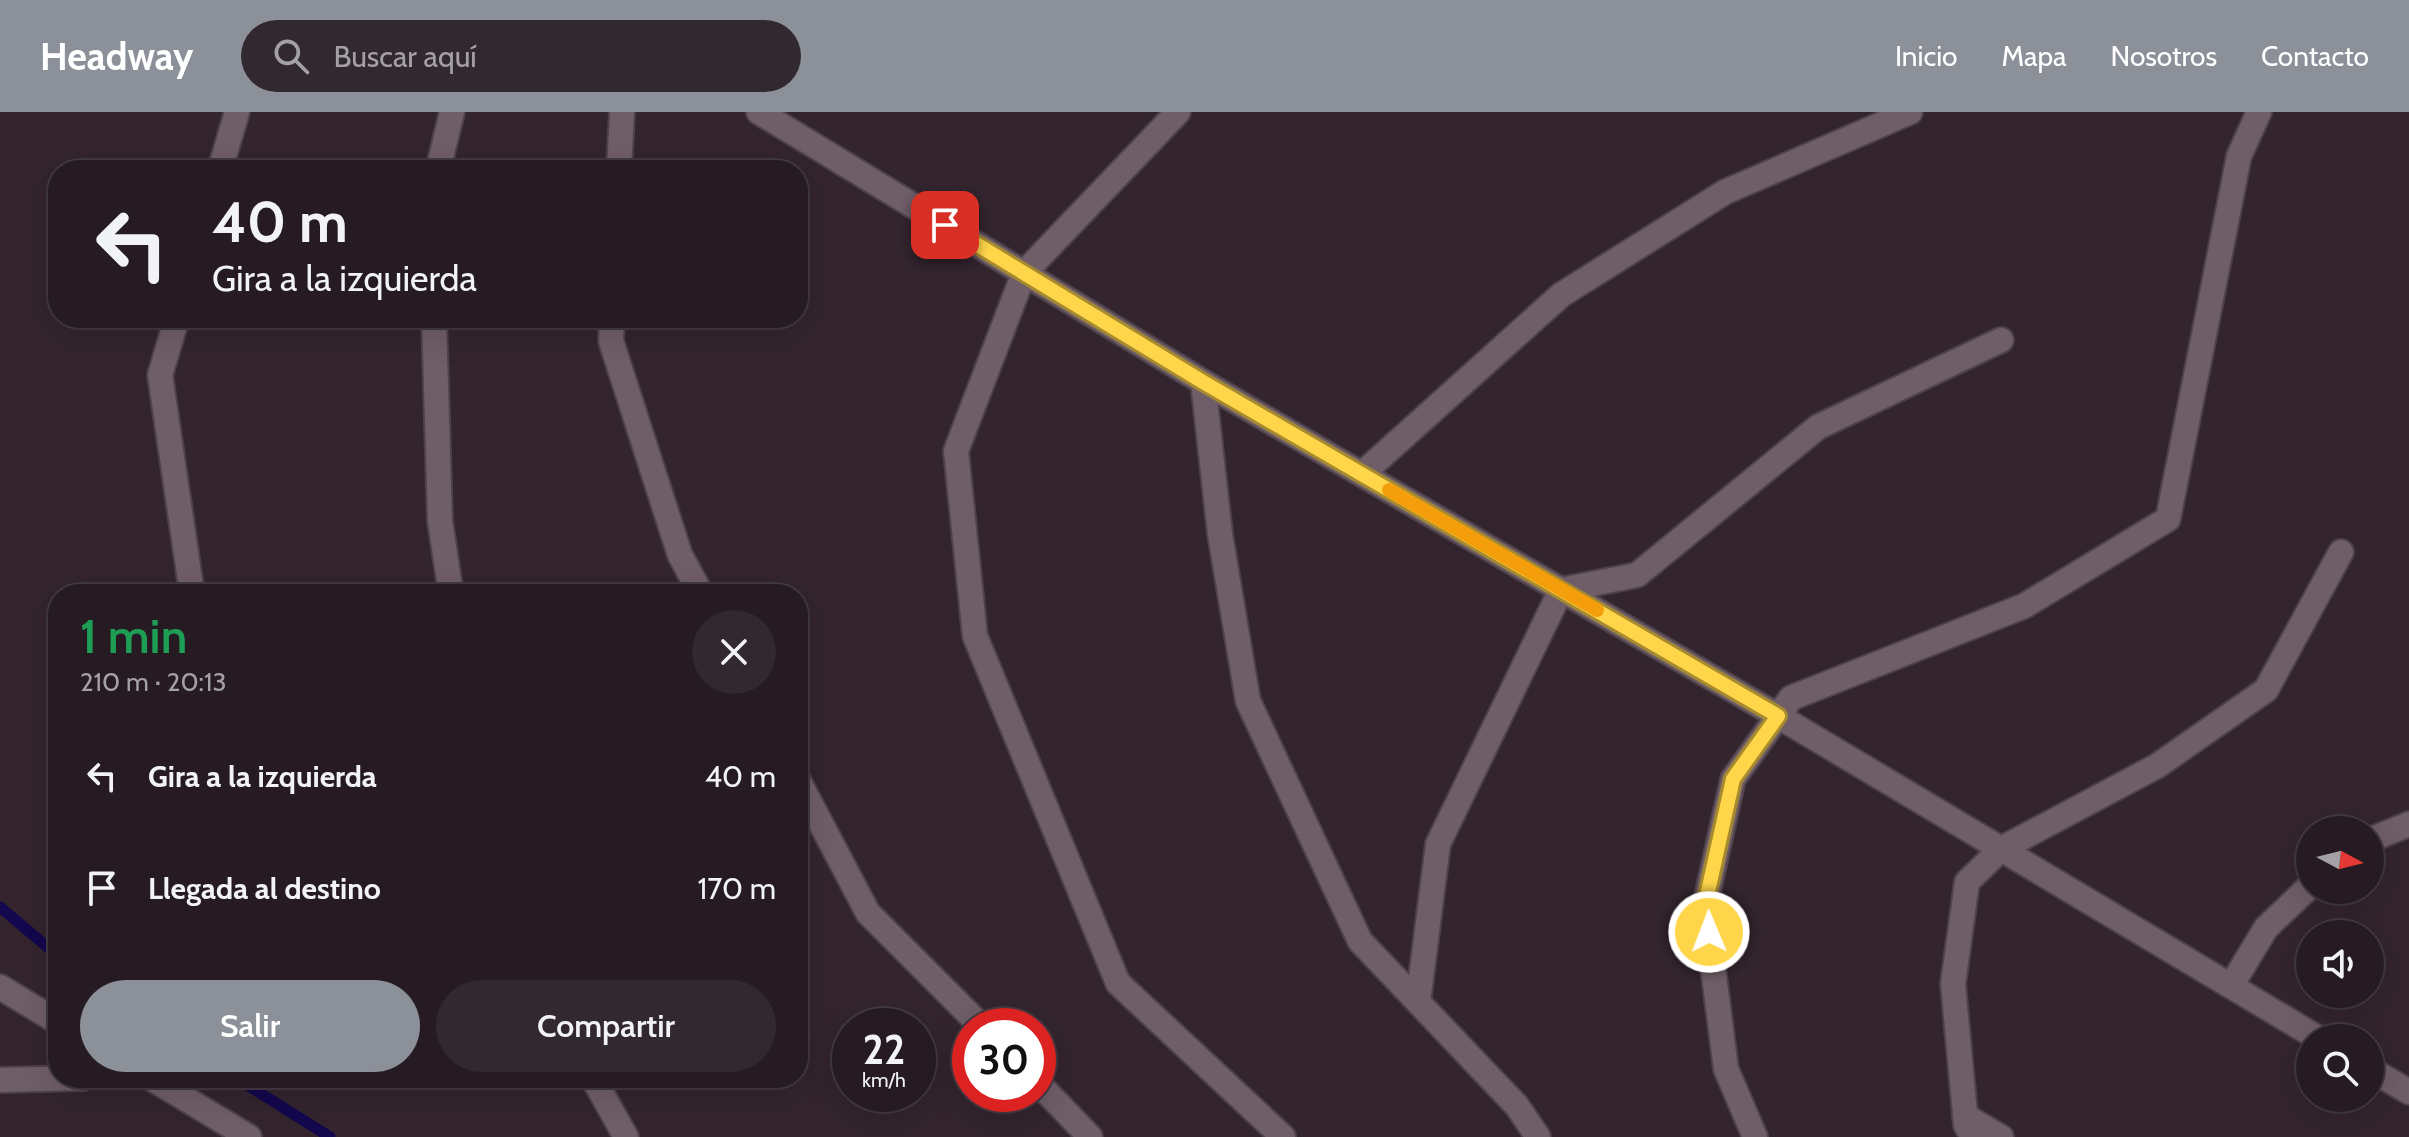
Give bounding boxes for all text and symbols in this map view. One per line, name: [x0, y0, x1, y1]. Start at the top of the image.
search box: [241, 20, 801, 92]
text: Headway: [40, 33, 193, 80]
icon: search: [269, 34, 313, 78]
text: Buscar aquí: [333, 38, 477, 75]
text: Inicio: [1895, 39, 1958, 73]
text: Mapa: [2002, 39, 2067, 73]
text: Nosotros: [2111, 39, 2217, 73]
text: Contacto: [2261, 39, 2369, 73]
text: 40 m: [212, 188, 348, 256]
pin: [911, 191, 979, 259]
icon: left: [80, 192, 184, 296]
icon: arrive: [923, 203, 967, 247]
text: Gira a la izquierda: [212, 256, 477, 300]
text: 1 min: [80, 607, 187, 665]
button: close: [692, 610, 776, 694]
text: 210 m · 20:13: [80, 666, 227, 698]
icon: left: [80, 754, 124, 798]
text: Gira a la izquierda: [148, 758, 377, 795]
text: 40 m: [705, 758, 776, 795]
north arrow: [2296, 816, 2384, 904]
map controls: [2296, 816, 2384, 1112]
icon: arrive: [80, 866, 124, 910]
text: Llegada al destino: [148, 870, 381, 907]
text: 170 m: [697, 870, 776, 907]
position arrow: [1667, 890, 1751, 974]
button: sound: [2296, 920, 2384, 1008]
button: Salir: [80, 980, 420, 1072]
button: Compartir: [436, 980, 776, 1072]
speed limit sign: 30: [952, 1008, 1056, 1112]
button: search: [2296, 1024, 2384, 1112]
text: 22: [863, 1025, 905, 1074]
text: km/h: [862, 1068, 906, 1092]

